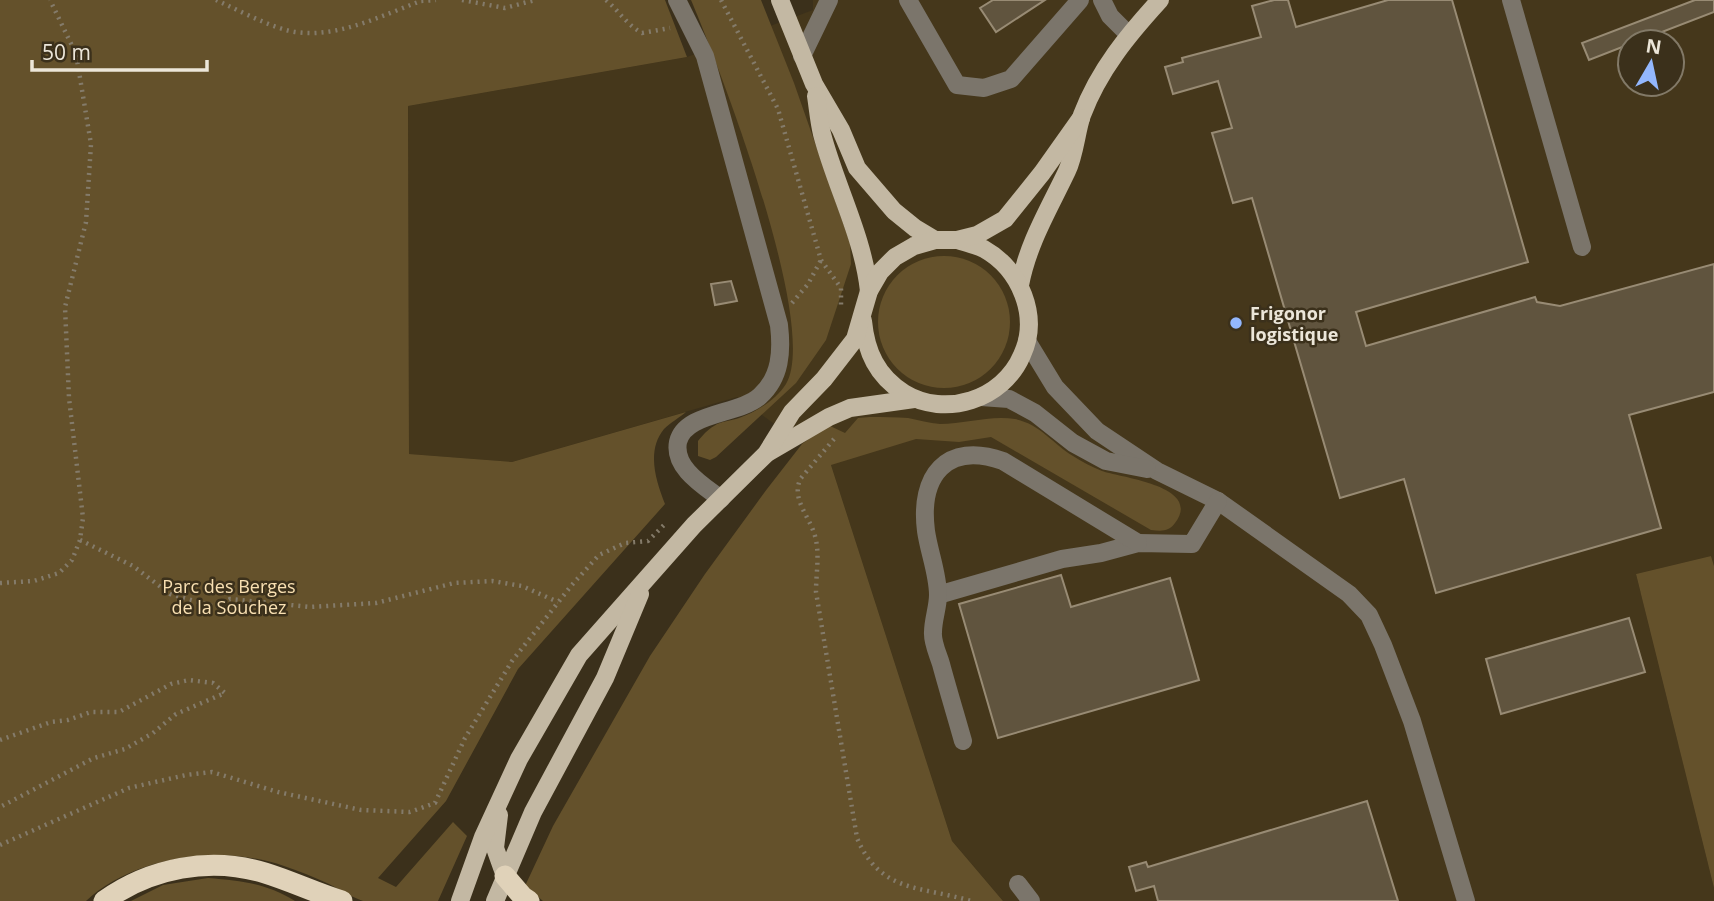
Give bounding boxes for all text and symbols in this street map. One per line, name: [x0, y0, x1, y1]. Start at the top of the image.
scale bar: [32, 28, 206, 72]
north arrow: [1616, 28, 1686, 98]
text: N: [1644, 32, 1663, 60]
text: 50 m: [42, 38, 91, 66]
place label: Frigonor logistique: [1250, 301, 1338, 346]
marker: Frigonor logistique: [1228, 315, 1244, 331]
park label: Parc des Berges de la Souchez: [162, 574, 296, 619]

